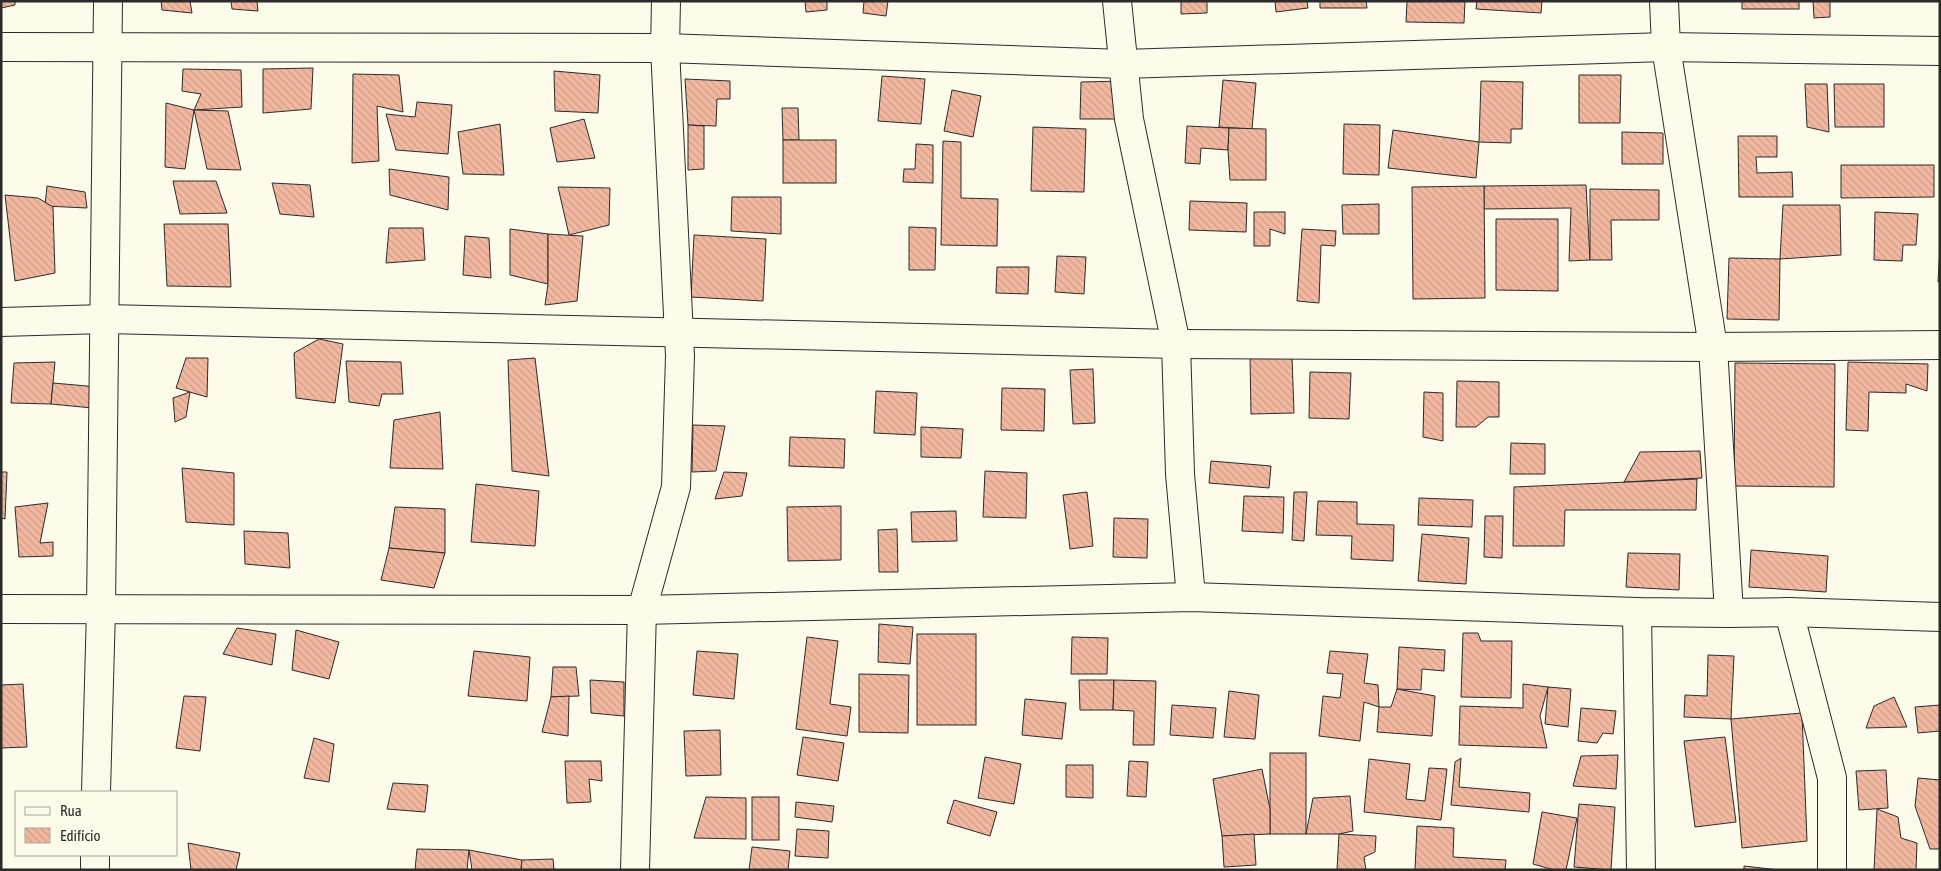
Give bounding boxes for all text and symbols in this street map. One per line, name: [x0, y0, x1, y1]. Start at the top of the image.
legend: [15, 791, 178, 856]
text: Rua: [60, 802, 82, 819]
text: Edifício: [60, 827, 101, 844]

